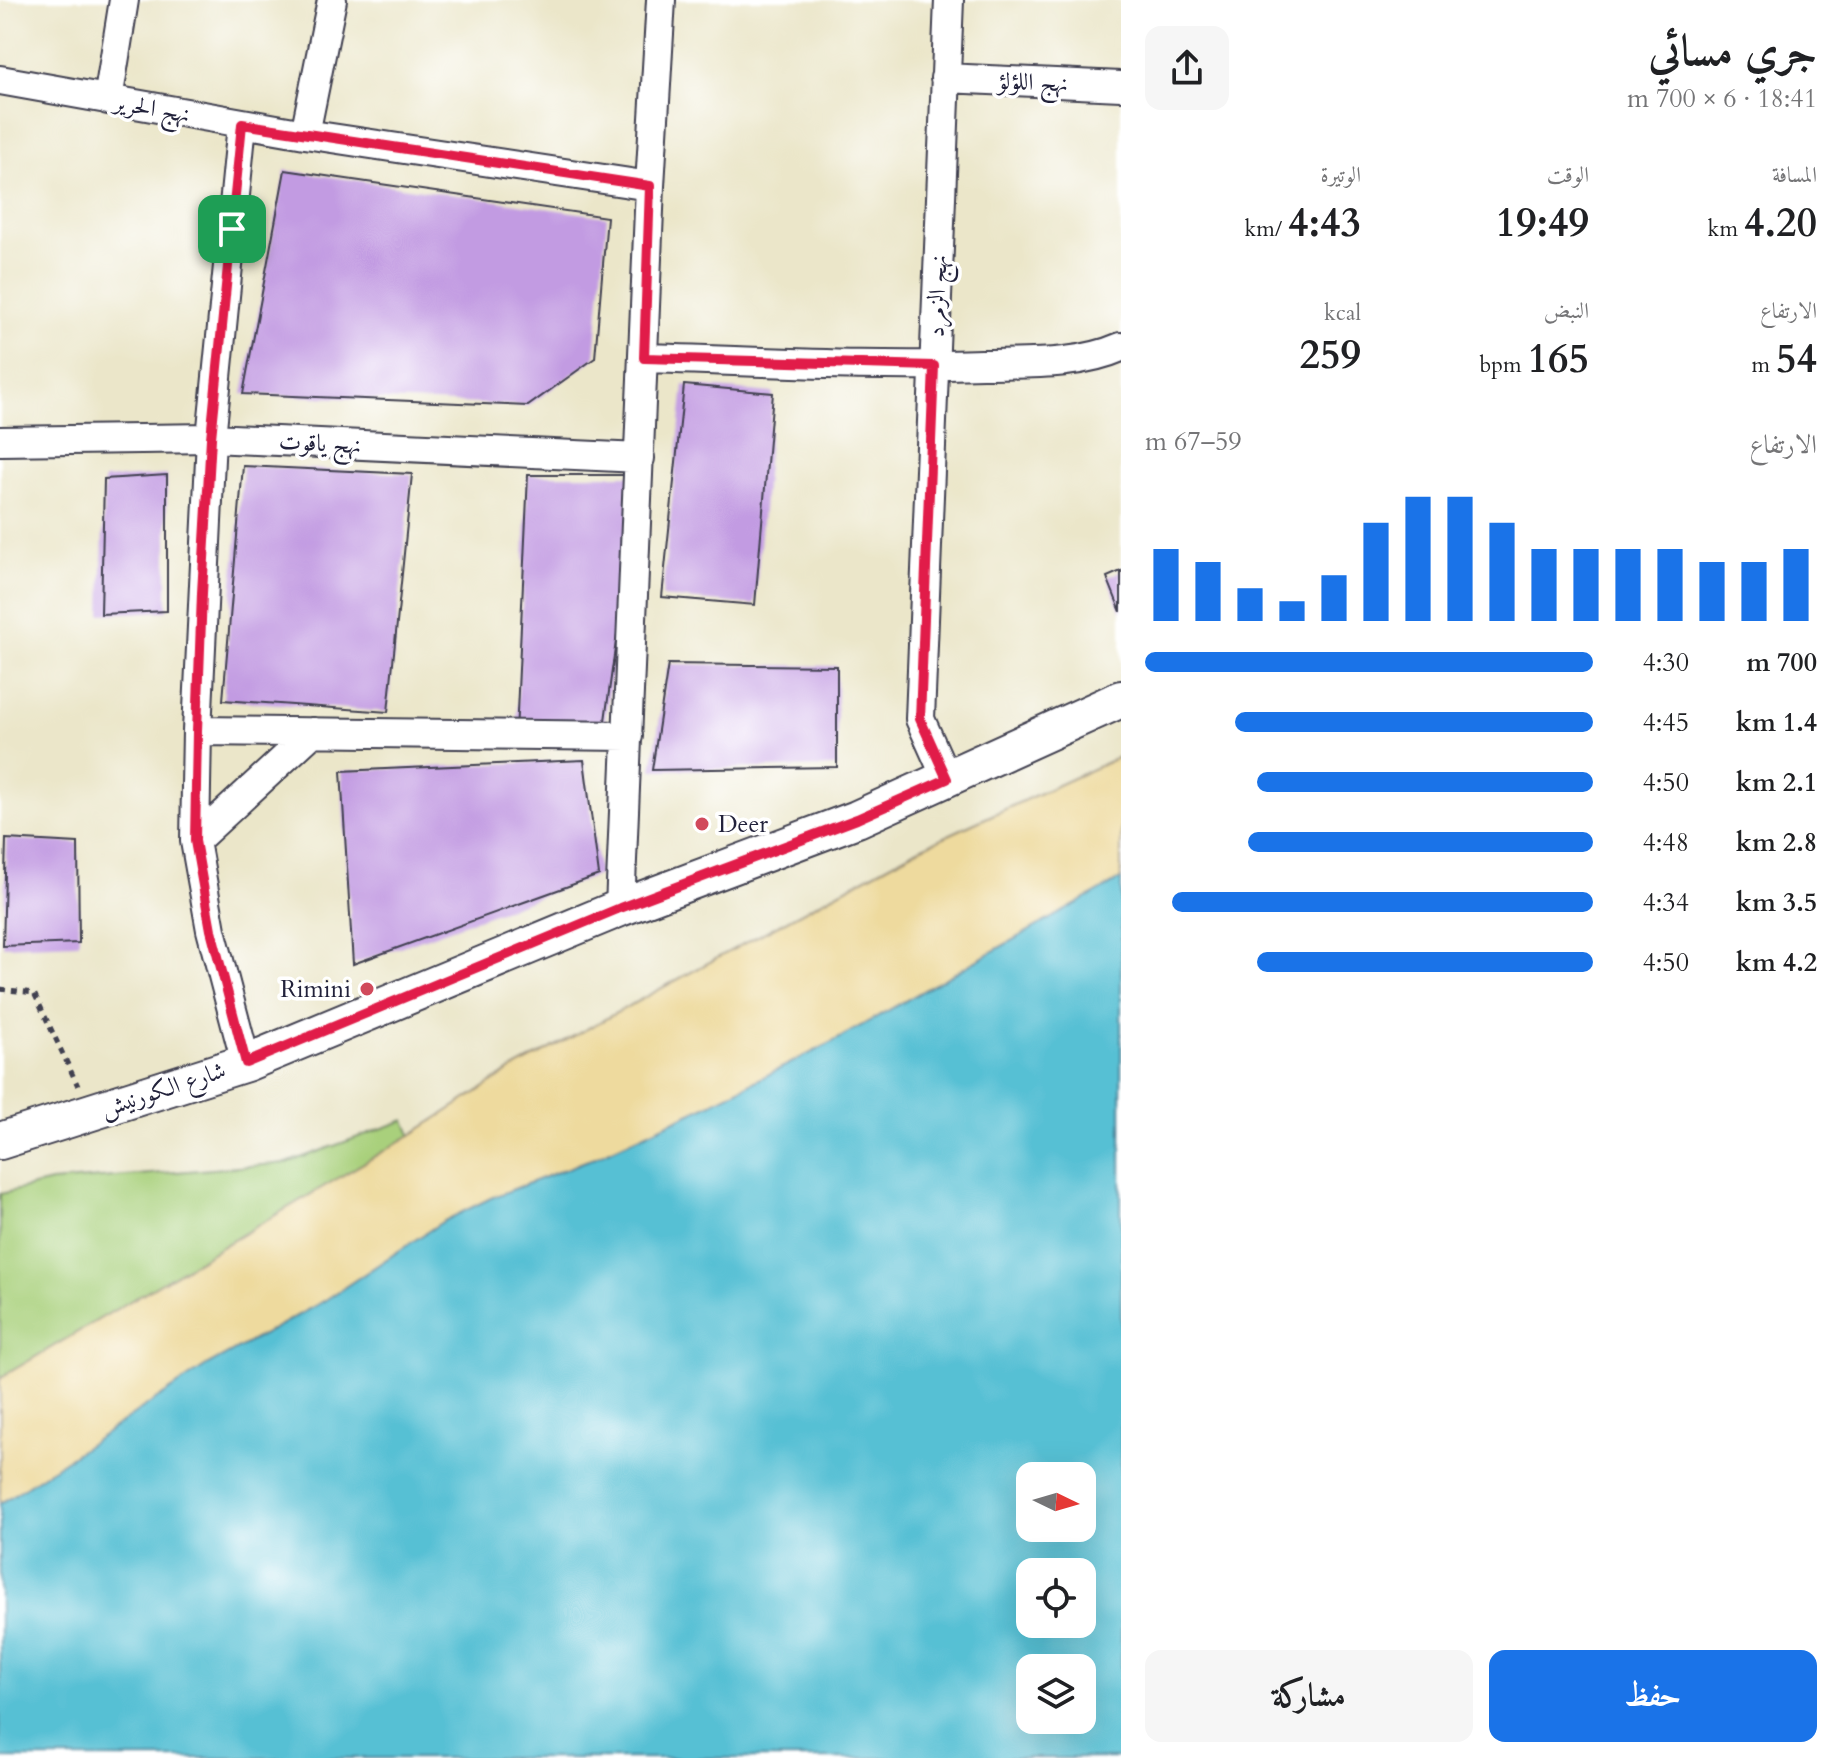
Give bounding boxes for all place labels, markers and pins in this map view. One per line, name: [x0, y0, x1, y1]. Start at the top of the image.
pin: [198, 195, 266, 263]
place label: Deer: [718, 808, 768, 841]
marker: Deer: [693, 815, 711, 833]
place label: Rimini: [280, 973, 351, 1006]
marker: Rimini: [358, 980, 376, 998]

